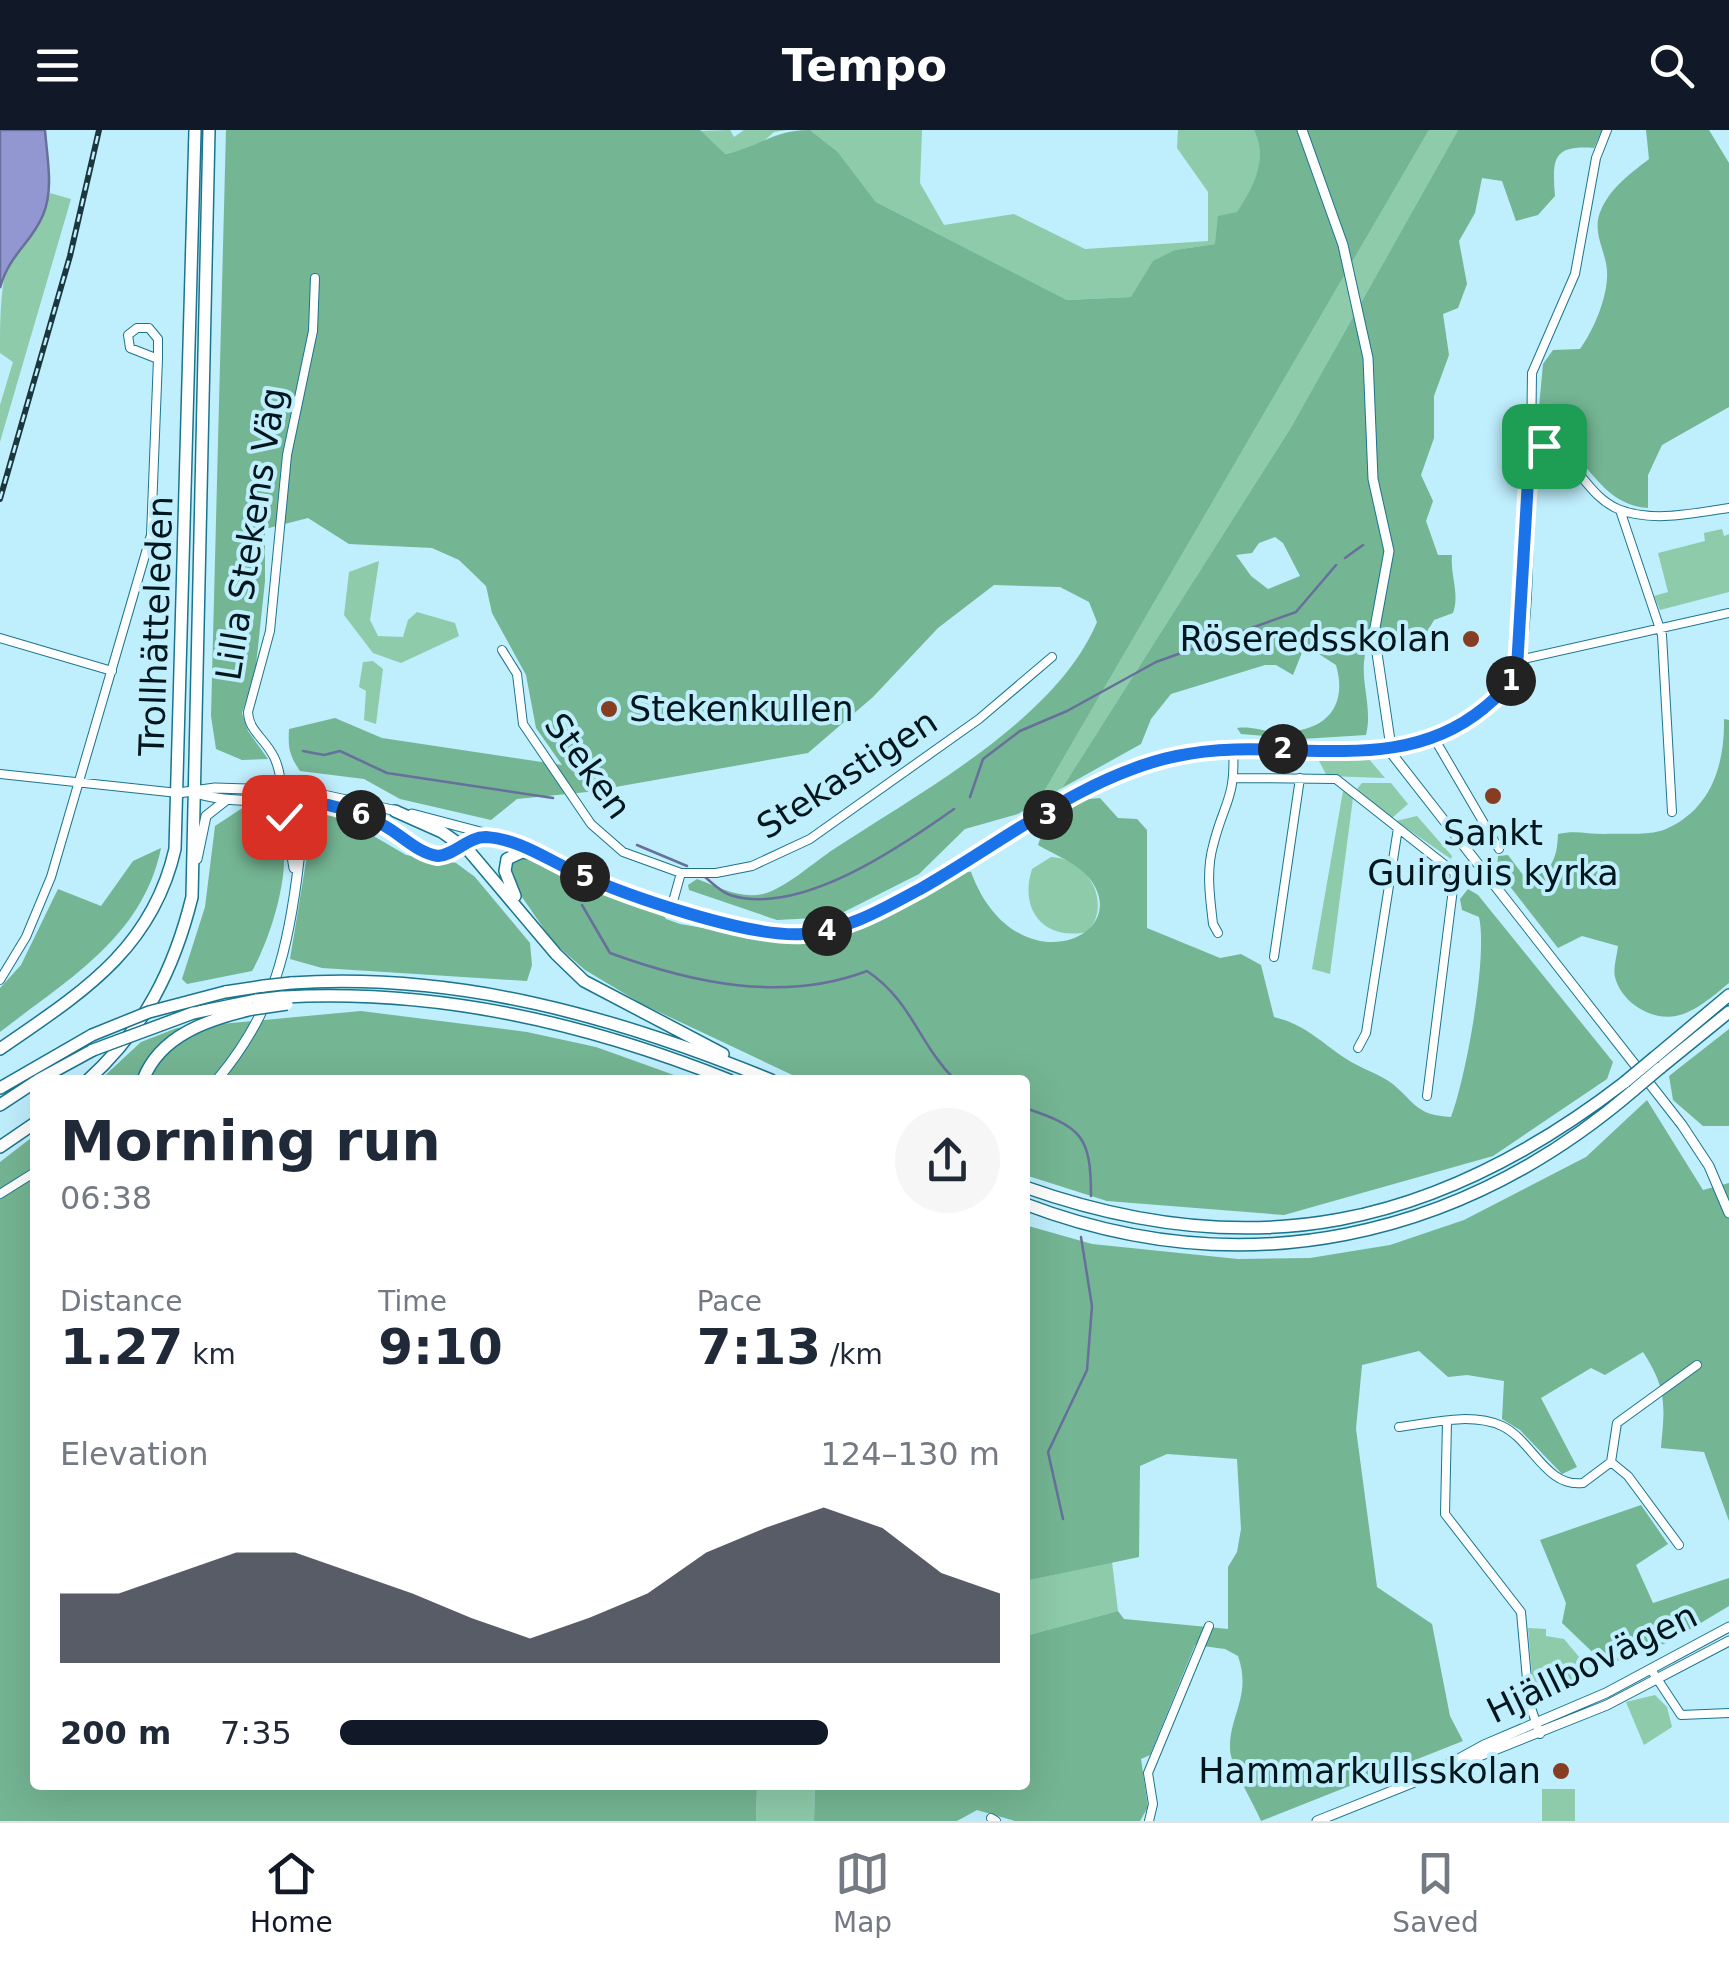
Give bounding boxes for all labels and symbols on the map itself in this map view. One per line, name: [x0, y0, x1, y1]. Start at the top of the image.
street label: Lilla Stekens Väg: [208, 385, 294, 683]
pin: [1502, 404, 1587, 489]
street label: Trollhätteleden: [131, 495, 181, 758]
place label: Röseredsskolan: [1179, 619, 1451, 659]
marker: Röseredsskolan: [1460, 628, 1482, 650]
pin: 1: [1486, 656, 1536, 706]
place label: Stekenkullen: [629, 689, 854, 729]
marker: Stekenkullen: [598, 698, 620, 720]
street label: Stekastigen: [750, 701, 944, 847]
street label: Steken: [536, 706, 640, 826]
pin: 2: [1258, 724, 1308, 774]
pin: [242, 775, 327, 860]
marker: Sankt Guirguis kyrka: [1482, 785, 1504, 807]
pin: 6: [336, 790, 386, 840]
pin: 3: [1023, 790, 1073, 840]
place label: Sankt Guirguis kyrka: [1367, 813, 1619, 893]
pin: 5: [560, 852, 610, 902]
pin: 4: [802, 906, 852, 956]
street label: Hjällbovägen: [1480, 1595, 1704, 1731]
place label: Hammarkullsskolan: [1198, 1751, 1541, 1791]
marker: Hammarkullsskolan: [1550, 1760, 1572, 1782]

